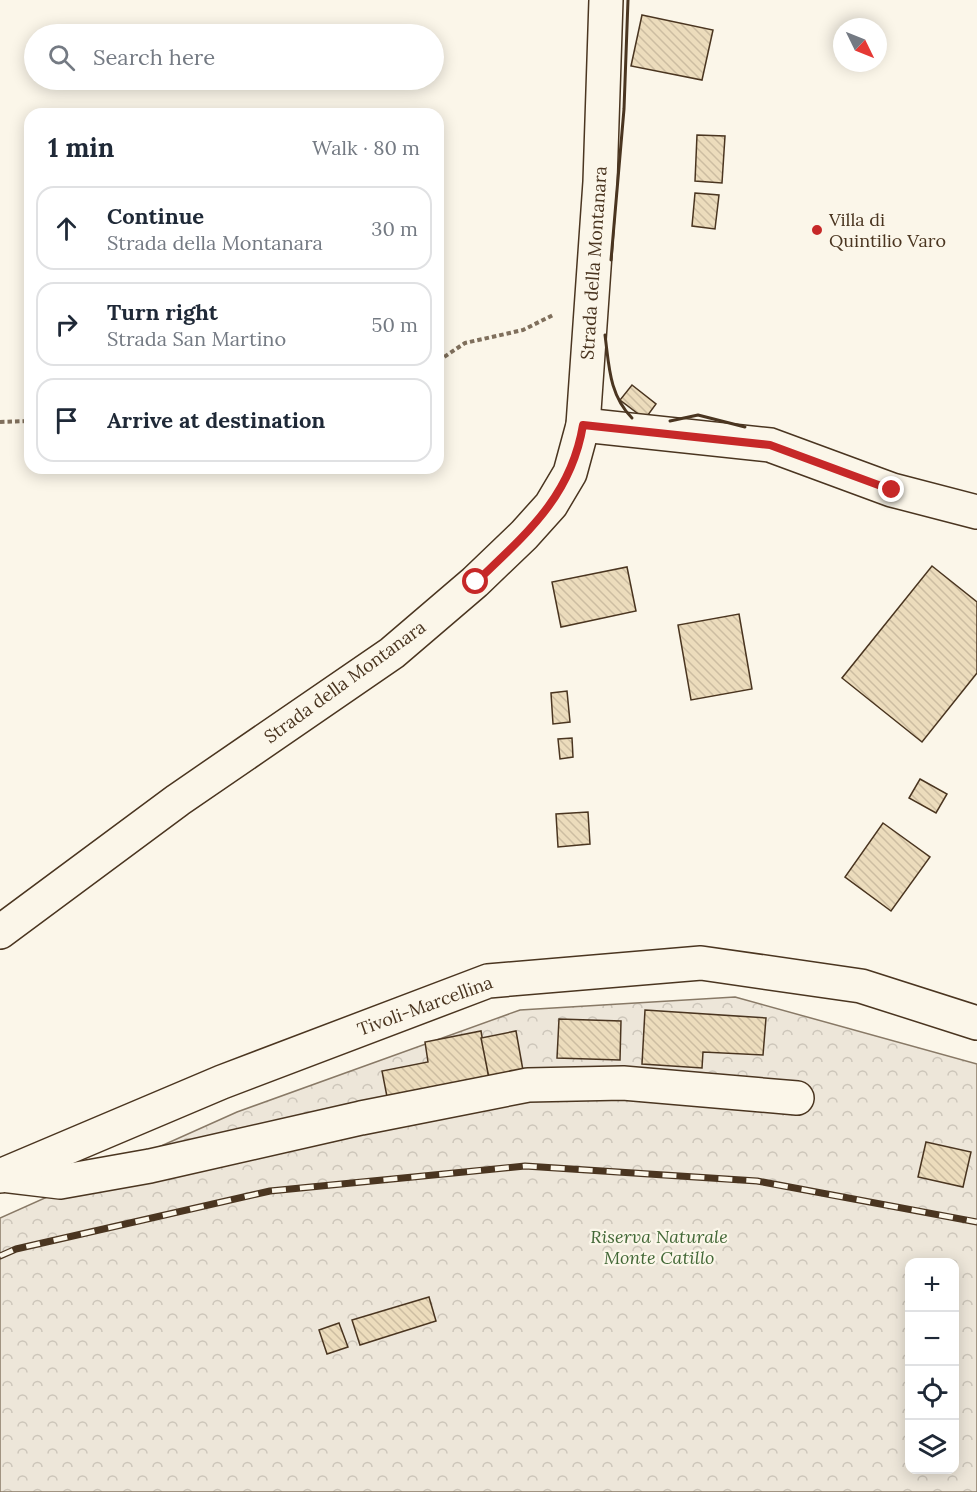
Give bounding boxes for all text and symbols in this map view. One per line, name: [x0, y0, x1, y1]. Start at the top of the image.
north arrow: [833, 18, 887, 72]
search box: [24, 24, 444, 90]
icon: search: [45, 41, 78, 74]
text: Search here: [93, 43, 215, 71]
text: 1 min: [48, 131, 114, 164]
text: Walk · 80 m: [312, 135, 420, 160]
street label: Strada della Montanara: [575, 165, 612, 361]
text: Continue: [107, 202, 204, 230]
place label: Villa di Quintilio Varo: [828, 208, 946, 252]
icon: ahead: [50, 212, 83, 245]
text: 30 m: [371, 216, 418, 241]
marker: Villa di Quintilio Varo: [810, 223, 824, 237]
text: Strada della Montanara: [107, 230, 323, 255]
text: Turn right: [107, 298, 218, 326]
icon: right: [50, 308, 83, 341]
text: 50 m: [372, 312, 418, 337]
text: Strada San Martino: [107, 326, 286, 351]
icon: arrive: [50, 404, 83, 437]
text: Arrive at destination: [107, 406, 325, 434]
route end: [878, 476, 904, 502]
route start: [462, 568, 488, 594]
street label: Strada della Montanara: [259, 615, 430, 748]
street label: Tivoli-Marcellina: [354, 970, 496, 1041]
park label: Riserva Naturale Monte Catillo: [590, 1225, 728, 1269]
map controls: [905, 1258, 959, 1474]
button: +: [905, 1258, 959, 1312]
button: −: [905, 1312, 959, 1366]
button: locate: [905, 1366, 959, 1420]
button: layers: [905, 1420, 959, 1474]

